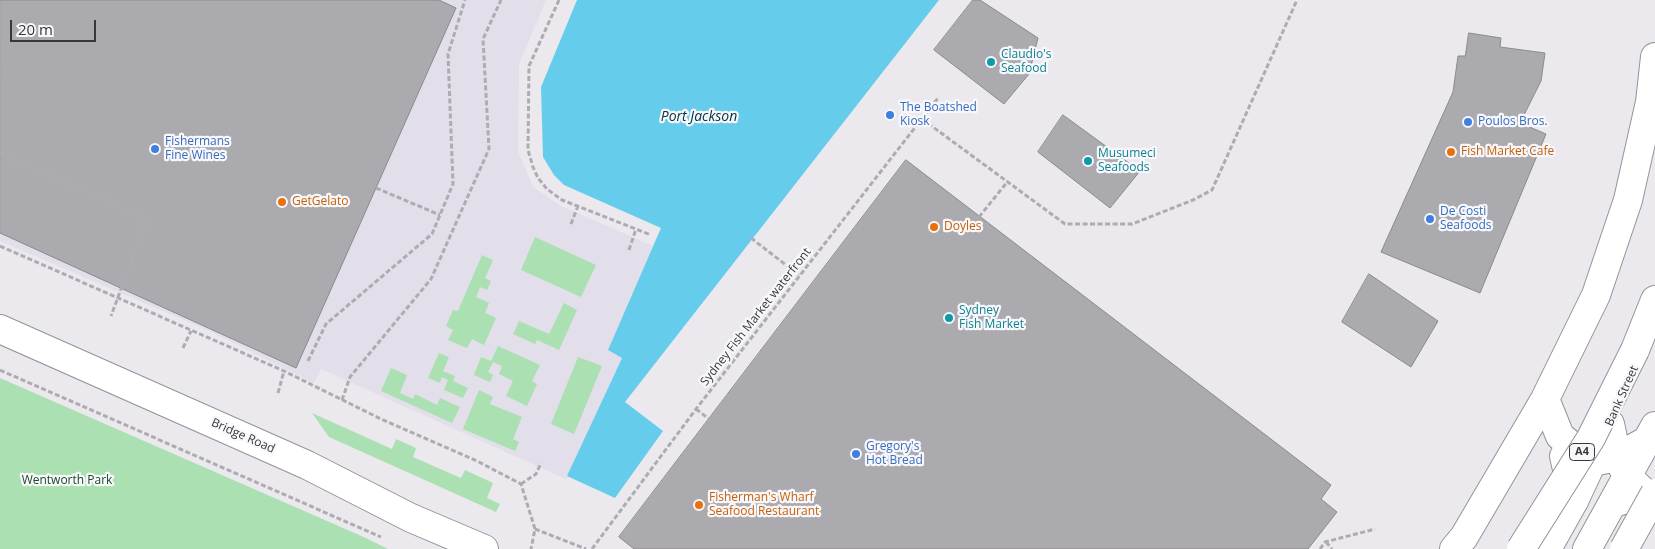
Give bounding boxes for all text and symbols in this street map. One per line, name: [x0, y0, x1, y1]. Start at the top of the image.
scale bar: [12, 10, 99, 42]
text: 20 m: [18, 19, 53, 39]
place label: Claudio's Seafood: [1001, 48, 1052, 76]
marker: Claudio's Seafood: [985, 56, 997, 68]
place label: The Boatshed Kiosk: [900, 101, 977, 129]
water label: Port Jackson: [661, 109, 737, 125]
marker: The Boatshed Kiosk: [884, 109, 896, 121]
place label: Poulos Bros.: [1478, 115, 1548, 129]
marker: Poulos Bros.: [1462, 116, 1474, 128]
place label: Fishermans Fine Wines: [165, 135, 230, 163]
marker: Fishermans Fine Wines: [149, 143, 161, 155]
place label: Fish Market Cafe: [1461, 145, 1554, 159]
marker: Fish Market Cafe: [1445, 146, 1457, 158]
place label: Musumeci Seafoods: [1098, 147, 1156, 175]
marker: Musumeci Seafoods: [1082, 155, 1094, 167]
place label: GetGelato: [292, 195, 348, 209]
marker: GetGelato: [276, 196, 288, 208]
place label: De Costi Seafoods: [1440, 205, 1492, 233]
marker: De Costi Seafoods: [1424, 213, 1436, 225]
place label: Doyles: [944, 220, 981, 234]
marker: Doyles: [928, 221, 940, 233]
street label: Sydney Fish Market waterfront: [698, 245, 814, 389]
place label: Sydney Fish Market: [959, 304, 1024, 332]
marker: Sydney Fish Market: [943, 312, 955, 324]
street label: Bank Street: [1602, 364, 1642, 428]
street label: Bridge Road: [209, 416, 277, 456]
place label: Gregory's Hot Bread: [866, 440, 923, 468]
road number: A4: [1570, 444, 1594, 461]
marker: Gregory's Hot Bread: [850, 448, 862, 460]
park label: Wentworth Park: [22, 474, 112, 488]
place label: Fisherman's Wharf Seafood Restaurant: [709, 491, 819, 519]
marker: Fisherman's Wharf Seafood Restaurant: [693, 499, 705, 511]

